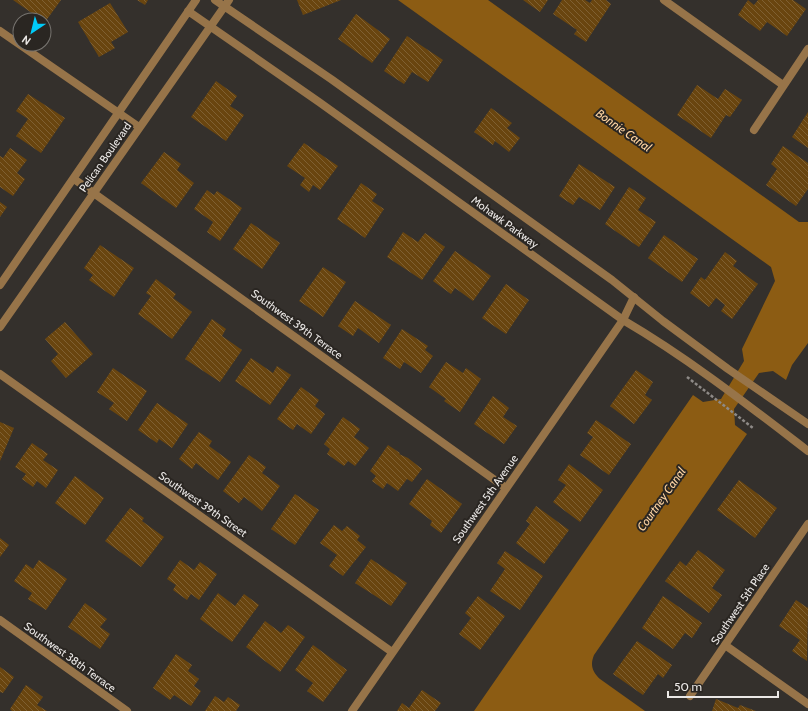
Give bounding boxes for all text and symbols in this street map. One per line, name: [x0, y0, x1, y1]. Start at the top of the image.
north arrow: [12, 12, 52, 52]
text: N: [19, 32, 33, 48]
water label: Bonnie Canal: [593, 105, 655, 155]
street label: Pelican Boulevard: [76, 119, 134, 195]
street label: Mohawk Parkway: [469, 193, 542, 251]
street label: Southwest 39th Terrace: [248, 286, 346, 362]
street label: Southwest 5th Avenue: [449, 452, 521, 546]
water label: Courtney Canal: [634, 464, 689, 534]
street label: Southwest 39th Street: [156, 468, 250, 540]
street label: Southwest 5th Place: [708, 560, 773, 647]
street label: Southwest 38th Terrace: [21, 619, 119, 695]
scale bar: [668, 673, 778, 699]
text: 50 m: [674, 679, 702, 694]

